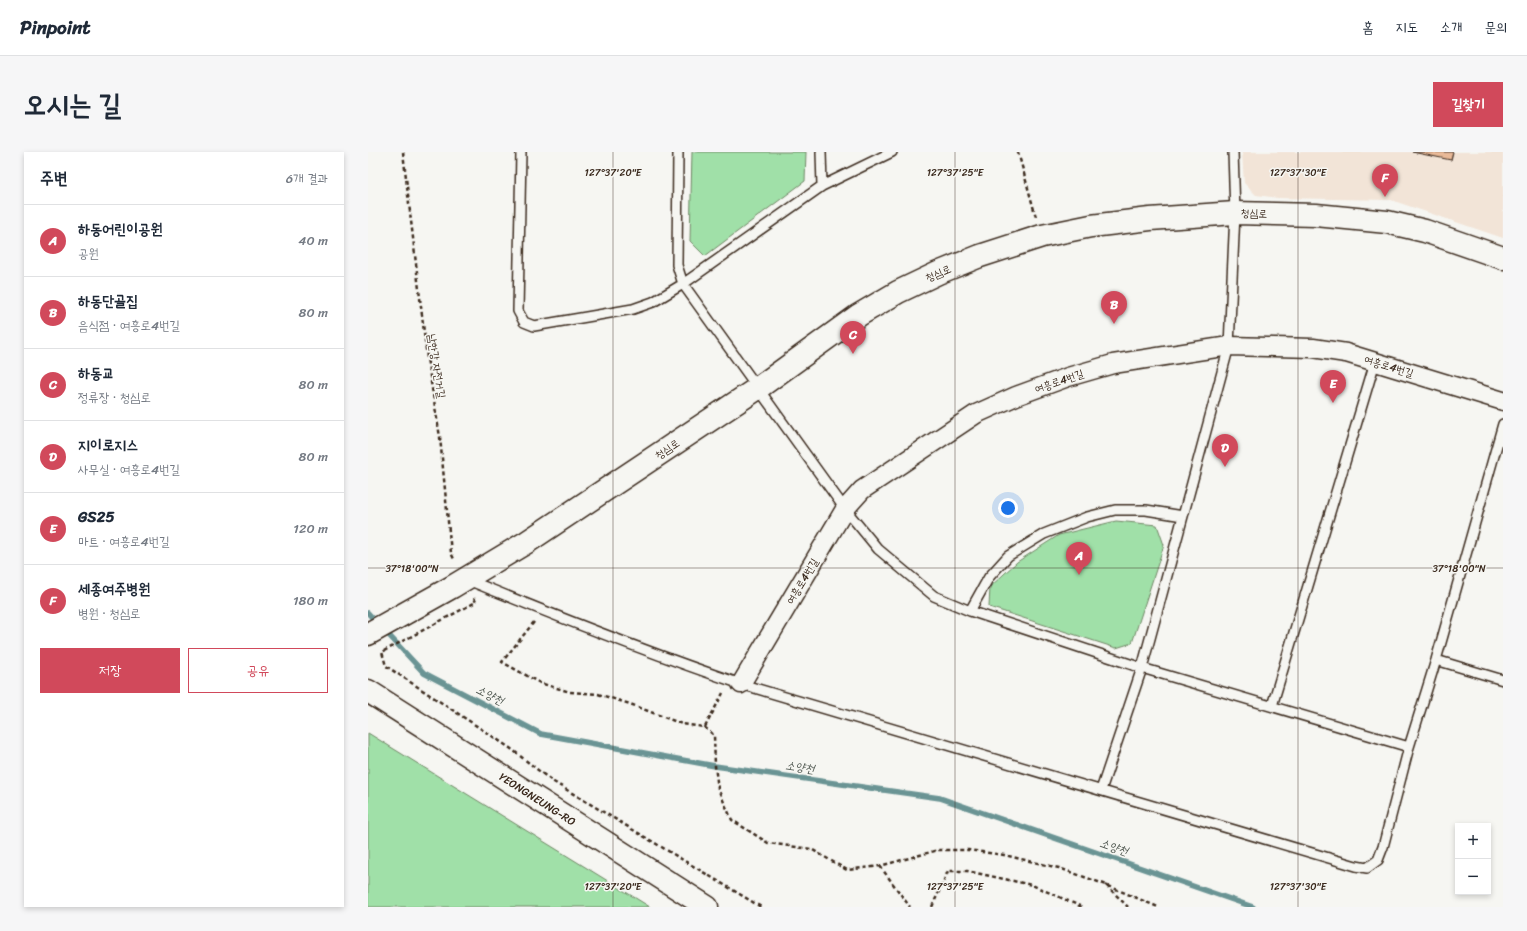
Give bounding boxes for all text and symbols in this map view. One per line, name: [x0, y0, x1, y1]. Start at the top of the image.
text: Pinpoint: [20, 11, 91, 44]
text: 홈: [1362, 15, 1373, 40]
text: 지도: [1395, 15, 1418, 40]
text: 소개: [1440, 15, 1462, 40]
text: 문의: [1484, 15, 1507, 40]
text: 오시는 길: [24, 80, 121, 129]
button: 길찾기: [1433, 82, 1503, 127]
text: 주변: [40, 163, 67, 193]
text: 127°37'20"E: [585, 164, 643, 182]
text: 127°37'25"E: [927, 164, 985, 182]
text: 127°37'30"E: [1270, 164, 1328, 182]
pin: F: [1372, 164, 1398, 197]
text: 6개 결과: [286, 167, 328, 190]
street label: 청심로: [1240, 204, 1268, 223]
text: 하동어린이공원: [78, 216, 163, 242]
text: A: [49, 229, 57, 252]
text: 40 m: [298, 229, 328, 252]
text: 공원: [78, 242, 99, 265]
street label: 청심로: [922, 259, 954, 287]
text: 하동단골집: [78, 288, 138, 314]
pin: B: [1101, 291, 1127, 324]
text: B: [49, 301, 57, 324]
text: 80 m: [299, 301, 328, 324]
text: 음식점 · 여흥로4번길: [78, 314, 180, 337]
pin: C: [840, 321, 866, 354]
street label: 남한강 자전거길: [422, 333, 451, 400]
street label: 여흥로4번길: [1362, 350, 1416, 383]
text: 하동교: [78, 360, 114, 386]
street label: 여흥로4번길: [1032, 364, 1087, 399]
pin: E: [1320, 370, 1346, 403]
text: C: [49, 373, 57, 396]
text: 80 m: [299, 373, 328, 396]
text: 정류장 · 청심로: [78, 386, 151, 409]
text: 지이로지스: [78, 432, 138, 458]
street label: 청심로: [651, 434, 684, 465]
pin: D: [1212, 434, 1238, 467]
text: D: [49, 445, 57, 468]
text: 80 m: [299, 445, 328, 468]
text: 사무실 · 여흥로4번길: [78, 458, 180, 481]
your location: [998, 498, 1018, 518]
text: GS25: [78, 504, 115, 530]
text: E: [49, 517, 57, 540]
text: 120 m: [293, 517, 328, 540]
text: 마트 · 여흥로4번길: [78, 530, 170, 553]
pin: A: [1066, 542, 1092, 575]
street label: 여흥로4번길: [781, 554, 824, 608]
text: 37°18'00"N: [385, 560, 439, 578]
text: 37°18'00"N: [1432, 560, 1486, 578]
text: 세종여주병원: [78, 576, 150, 602]
text: F: [49, 589, 57, 612]
text: 180 m: [293, 589, 328, 612]
text: 병원 · 청심로: [78, 602, 141, 625]
button: 저장: [40, 648, 180, 693]
button: 공유: [188, 648, 328, 693]
water label: 소양천: [472, 679, 509, 712]
water label: 소양천: [784, 754, 817, 780]
street label: YEONGNEUNG-RO: [495, 768, 579, 831]
map controls: [1455, 823, 1491, 895]
button: +: [1455, 823, 1491, 859]
water label: 소양천: [1097, 832, 1133, 863]
button: −: [1455, 859, 1491, 895]
text: 127°37'20"E: [585, 878, 643, 896]
text: 127°37'25"E: [927, 878, 985, 896]
text: 127°37'30"E: [1270, 878, 1328, 896]

